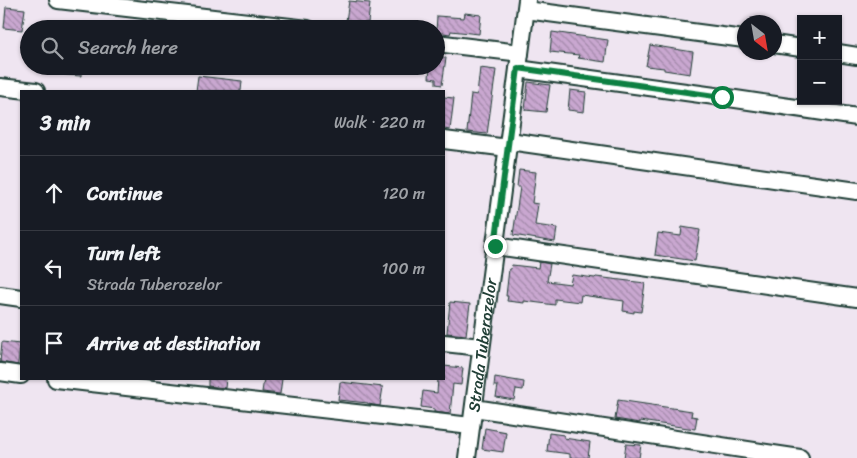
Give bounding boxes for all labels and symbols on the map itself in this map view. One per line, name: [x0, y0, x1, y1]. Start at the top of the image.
north arrow: [737, 15, 782, 60]
route start: [711, 86, 734, 109]
route end: [484, 235, 507, 258]
street label: Strada Tuberozelor: [459, 275, 505, 414]

